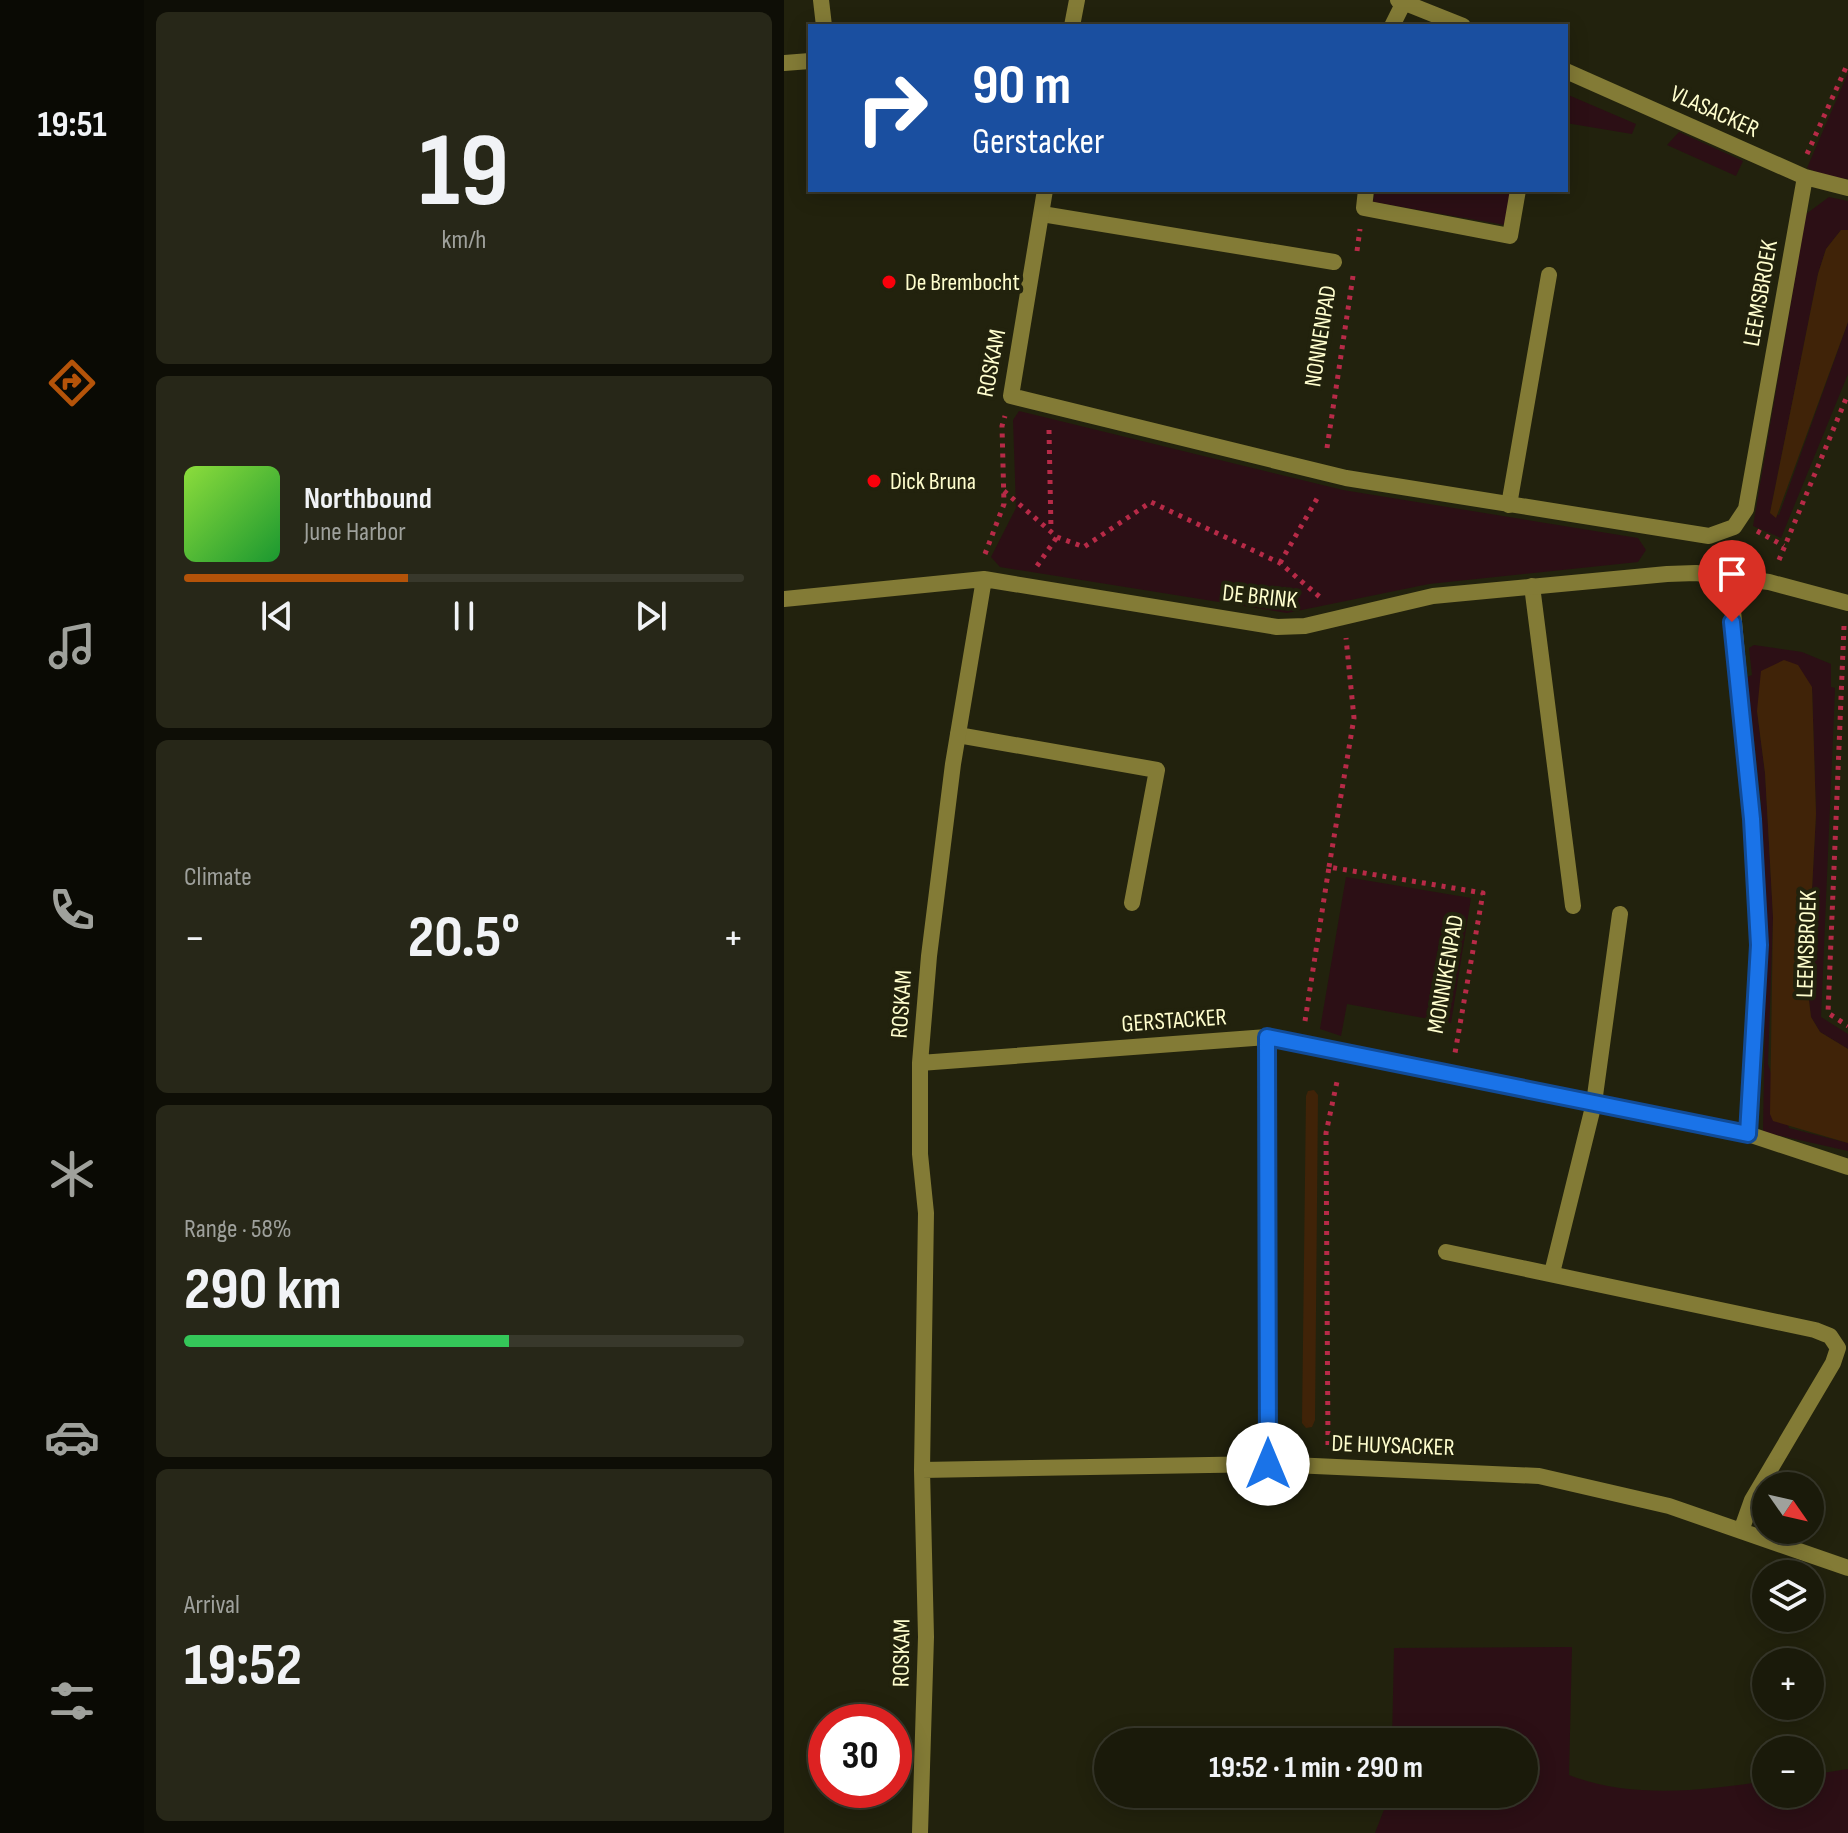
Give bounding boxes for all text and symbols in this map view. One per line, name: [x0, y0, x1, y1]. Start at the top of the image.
text: 90 m: [972, 53, 1071, 120]
icon: right: [840, 56, 944, 160]
street label: VLASACKER: [1666, 79, 1764, 144]
text: 19:51: [37, 104, 107, 147]
text: 19: [419, 110, 509, 235]
text: Gerstacker: [972, 121, 1104, 164]
text: km/h: [442, 225, 486, 256]
street label: LEEMSBROEK: [1737, 238, 1784, 349]
place label: De Brembocht: [905, 268, 1020, 297]
marker: De Brembocht: [880, 273, 898, 291]
street label: NONNENPAD: [1298, 283, 1343, 389]
street label: ROSKAM: [971, 327, 1012, 399]
icon: directions: [44, 355, 100, 411]
place label: Dick Bruna: [890, 467, 976, 496]
marker: Dick Bruna: [865, 472, 883, 490]
text: Northbound: [304, 481, 432, 517]
text: June Harbor: [304, 517, 406, 548]
pin: [1698, 540, 1766, 622]
icon: arrive: [1710, 552, 1754, 596]
street label: DE BRINK: [1221, 578, 1299, 615]
icon: previous: [255, 594, 299, 638]
icon: pause: [442, 594, 486, 638]
icon: next: [629, 594, 673, 638]
icon: music: [44, 618, 100, 674]
text: Climate: [184, 862, 252, 893]
icon: phone: [44, 882, 100, 938]
street label: LEEMSBROEK: [1790, 890, 1823, 998]
text: 20.5°: [408, 902, 520, 974]
text: −: [184, 912, 206, 965]
text: +: [722, 912, 744, 965]
street label: MONNIKENPAD: [1421, 913, 1470, 1036]
street label: ROSKAM: [885, 969, 918, 1039]
street label: GERSTACKER: [1120, 1002, 1228, 1039]
icon: climate: [44, 1146, 100, 1202]
text: Range · 58%: [184, 1214, 292, 1245]
text: 290 km: [184, 1254, 342, 1326]
icon: car: [44, 1409, 100, 1465]
position arrow: [1226, 1422, 1310, 1506]
street label: DE HUYSACKER: [1331, 1429, 1455, 1462]
north arrow: [1752, 1472, 1824, 1544]
map controls: [1752, 1472, 1824, 1808]
button: layers: [1752, 1560, 1824, 1632]
text: Arrival: [184, 1590, 240, 1621]
street label: ROSKAM: [886, 1619, 917, 1687]
text: 19:52: [184, 1630, 302, 1702]
button: +: [1752, 1648, 1824, 1720]
icon: filters: [44, 1673, 100, 1729]
speed limit sign: 30: [808, 1704, 912, 1808]
button: −: [1752, 1736, 1824, 1808]
text: 19:52 · 1 min · 290 m: [1209, 1750, 1423, 1786]

